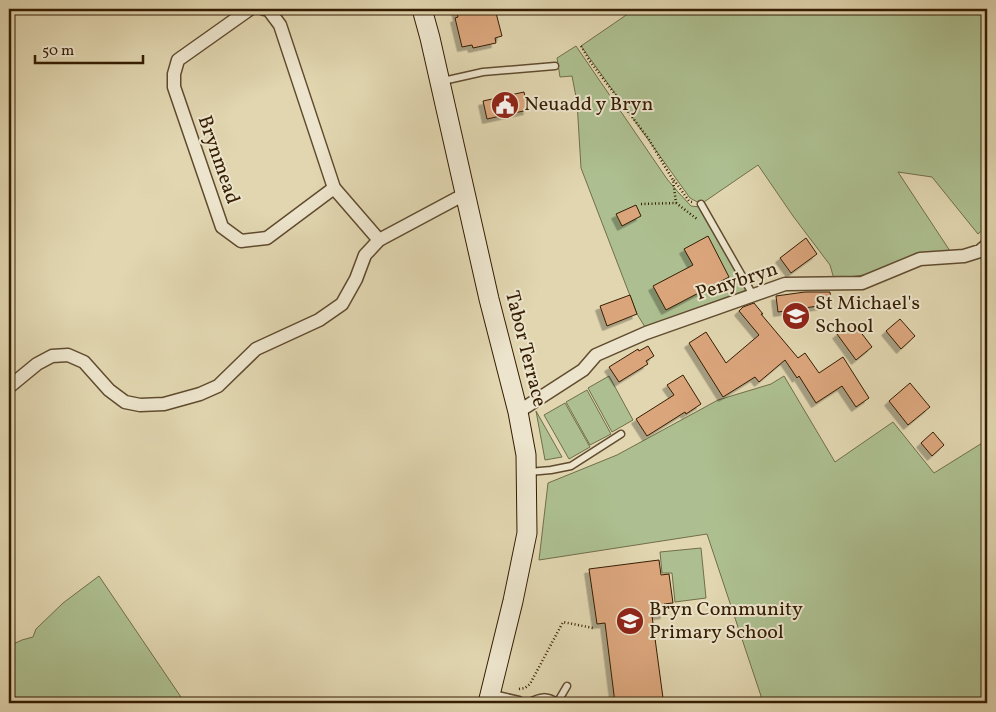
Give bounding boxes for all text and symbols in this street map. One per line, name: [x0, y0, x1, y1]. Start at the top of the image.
scale bar: [35, 32, 142, 64]
text: 50 m: [42, 41, 74, 62]
public building icon: Neuadd y Bryn: [490, 90, 520, 120]
place label: Neuadd y Bryn: [524, 91, 653, 119]
street label: Brynmead: [190, 112, 246, 208]
street label: Penybryn: [692, 256, 782, 308]
street label: Tabor Terrace: [497, 288, 553, 410]
place label: St Michael's School: [815, 290, 920, 341]
school or university icon: St Michael's School: [781, 301, 811, 331]
place label: Bryn Community Primary School: [649, 596, 803, 647]
school or university icon: Bryn Community Primary School: [615, 606, 645, 636]

